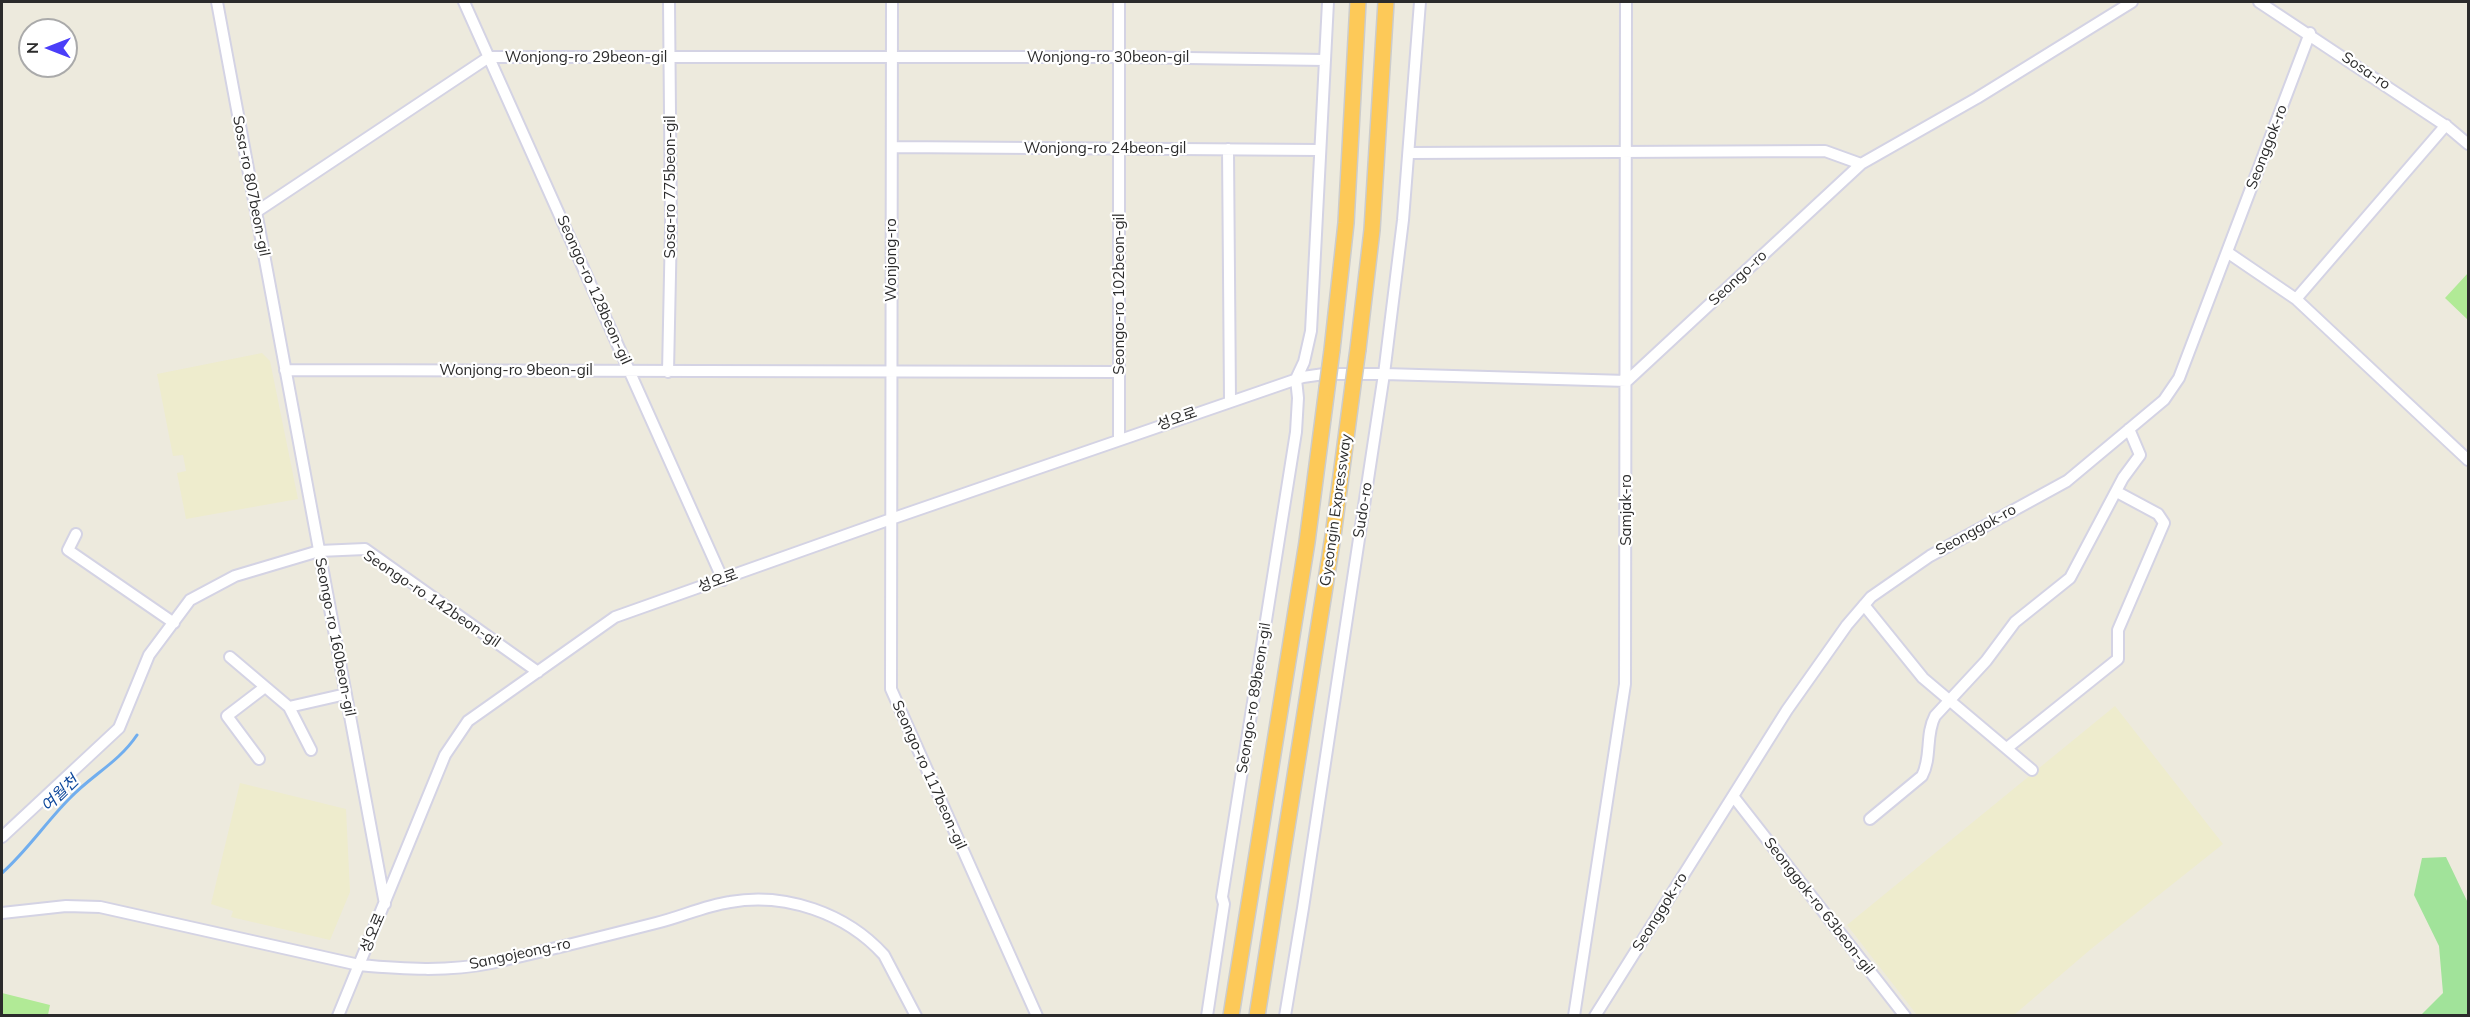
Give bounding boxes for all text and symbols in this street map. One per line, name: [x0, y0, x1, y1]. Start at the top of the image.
north arrow: [18, 18, 78, 78]
text: N: [22, 42, 42, 54]
street label: Wonjong-ro 29beon-gil: [505, 48, 667, 66]
street label: Wonjong-ro 30beon-gil: [1027, 48, 1189, 66]
street label: Sosa-ro: [2338, 48, 2394, 94]
street label: Seonggok-ro: [2243, 102, 2291, 192]
street label: Sosa-ro 807beon-gil: [229, 114, 273, 258]
street label: Sosa-ro 775beon-gil: [661, 116, 679, 258]
street label: Wonjong-ro 24beon-gil: [1024, 139, 1186, 157]
street label: Seongo-ro 128beon-gil: [553, 213, 635, 367]
street label: Seongo-ro 102beon-gil: [1110, 213, 1128, 375]
street label: Wonjong-ro: [882, 218, 900, 302]
street label: Seongo-ro: [1705, 247, 1771, 309]
street label: Wonjong-ro 9beon-gil: [439, 361, 593, 379]
street label: 성오로: [1154, 404, 1200, 434]
street label: Gyeongin Expressway: [1316, 433, 1356, 587]
street label: Samjak-ro: [1617, 474, 1635, 546]
street label: Sudo-ro: [1350, 481, 1376, 539]
street label: Seonggok-ro: [1933, 501, 2019, 559]
street label: Seongo-ro 142beon-gil: [360, 546, 504, 652]
street label: Seongo-ro 160beon-gil: [311, 556, 359, 718]
street label: 성오로: [695, 565, 741, 597]
street label: Seongo-ro 89beon-gil: [1233, 621, 1275, 775]
street label: Seongo-ro 117beon-gil: [888, 698, 970, 852]
water label: 여월천: [37, 772, 83, 816]
street label: Seonggok-ro 63beon-gil: [1760, 834, 1878, 978]
street label: Seonggok-ro: [1629, 869, 1691, 955]
street label: 성오로: [357, 910, 389, 956]
street label: Sangojeong-ro: [468, 934, 572, 974]

